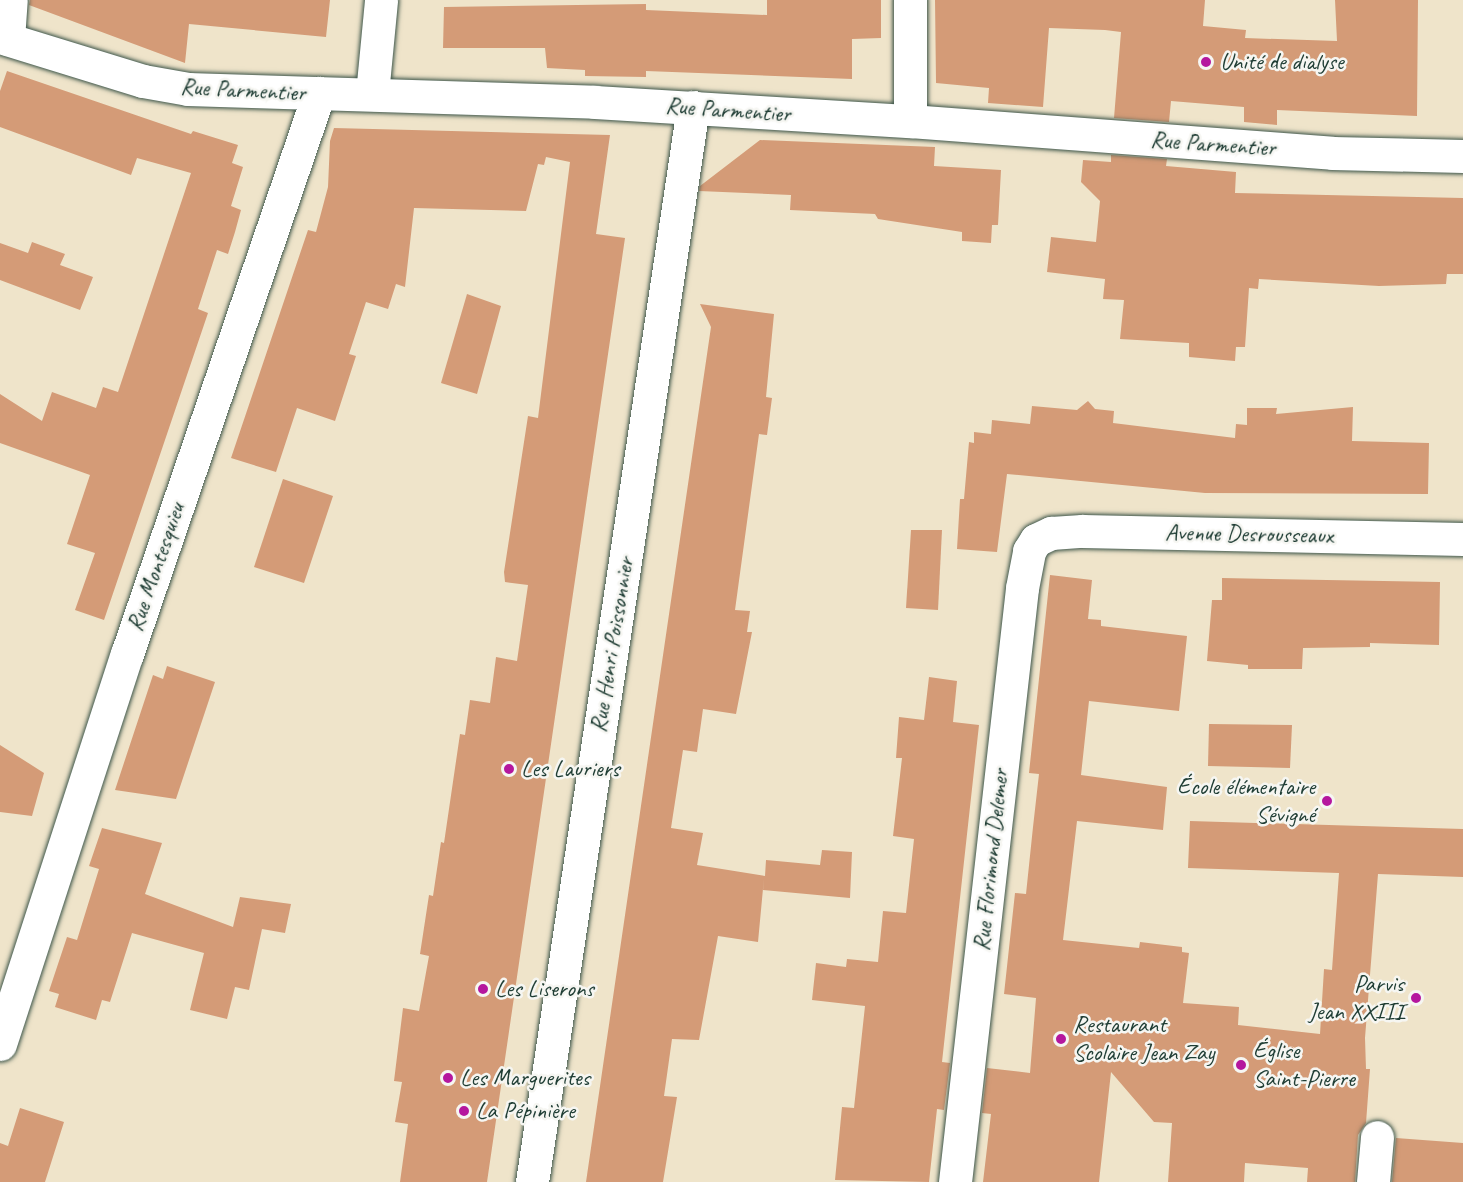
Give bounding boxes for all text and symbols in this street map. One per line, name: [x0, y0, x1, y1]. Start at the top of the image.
place label: Unité de dialyse: [1220, 48, 1343, 76]
marker: Unité de dialyse: [1197, 53, 1215, 71]
street label: Rue Parmentier: [179, 72, 307, 108]
street label: Rue Parmentier: [664, 91, 792, 129]
street label: Rue Parmentier: [1149, 125, 1277, 163]
street label: Rue Montesquieu: [121, 499, 191, 635]
street label: Avenue Desrousseaux: [1165, 518, 1333, 550]
street label: Rue Henri Poissonnier: [584, 556, 640, 734]
place label: Les Lauriers: [521, 755, 620, 783]
marker: Les Lauriers: [502, 762, 516, 776]
street label: Rue Florimond Delemer: [967, 767, 1015, 953]
place label: École élémentaire Sévigné: [1177, 773, 1315, 829]
marker: École élémentaire Sévigné: [1320, 794, 1334, 808]
place label: Parvis Jean XXIII: [1308, 970, 1404, 1026]
place label: Les Liserons: [495, 975, 594, 1003]
marker: Les Liserons: [476, 982, 490, 996]
marker: Parvis Jean XXIII: [1409, 991, 1423, 1005]
place label: Restaurant Scolaire Jean Zay: [1073, 1011, 1213, 1067]
marker: Restaurant Scolaire Jean Zay: [1054, 1032, 1068, 1046]
place label: Église Saint-Pierre: [1253, 1037, 1355, 1093]
marker: Église Saint-Pierre: [1234, 1058, 1248, 1072]
place label: Les Marguerites: [460, 1064, 591, 1092]
marker: Les Marguerites: [441, 1071, 455, 1085]
place label: La Pépinière: [476, 1097, 575, 1125]
marker: La Pépinière: [457, 1104, 471, 1118]

